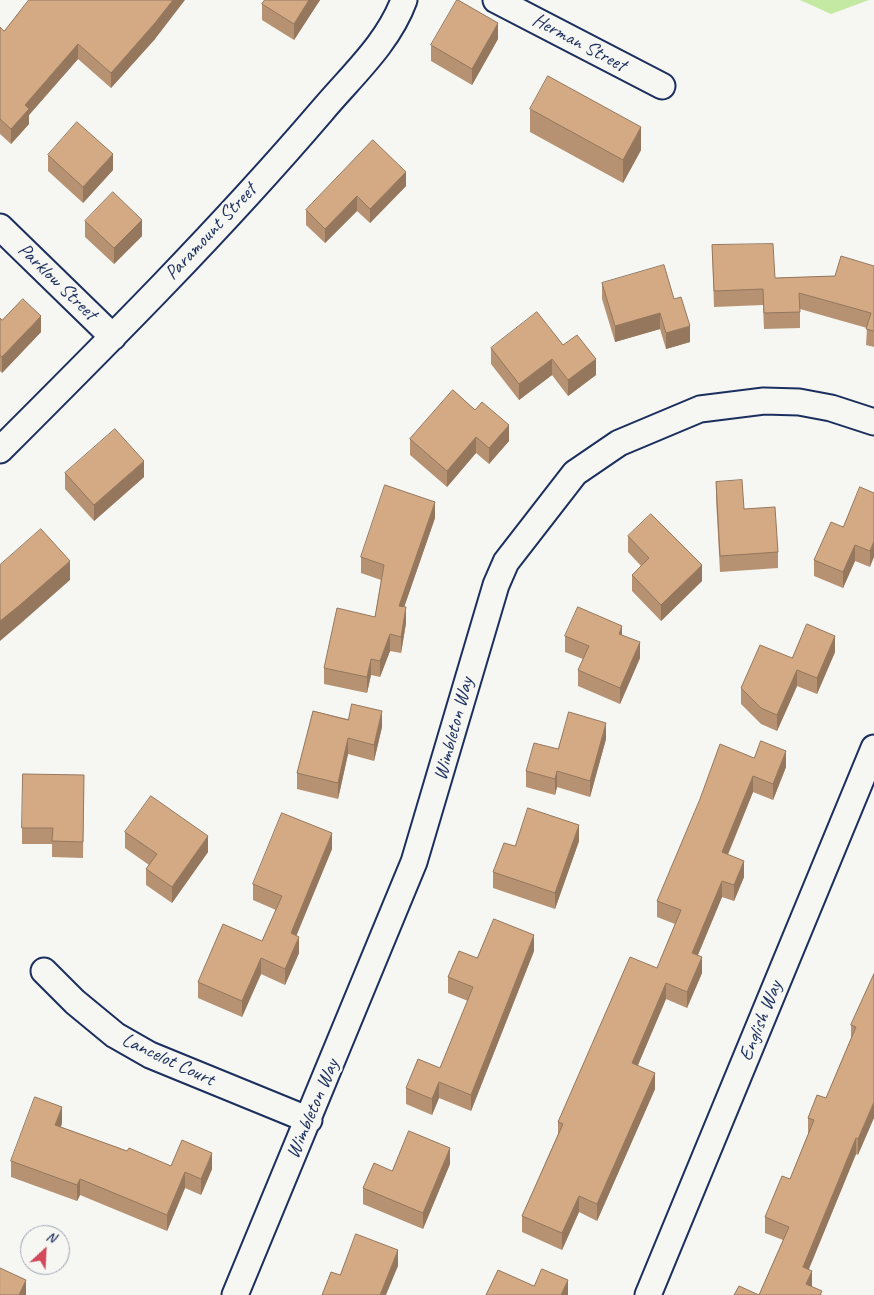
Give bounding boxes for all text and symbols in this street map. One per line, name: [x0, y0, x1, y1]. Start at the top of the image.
street label: Herman Street: [528, 8, 630, 78]
street label: Paramount Street: [160, 179, 262, 285]
street label: Parklow Street: [12, 238, 102, 326]
street label: Wimbleton Way: [429, 675, 479, 783]
street label: English Way: [734, 978, 788, 1064]
street label: Lancelot Court: [118, 1028, 218, 1092]
street label: Wimbleton Way: [281, 1056, 345, 1162]
north arrow: [20, 1225, 70, 1275]
text: N: [44, 1227, 59, 1246]

